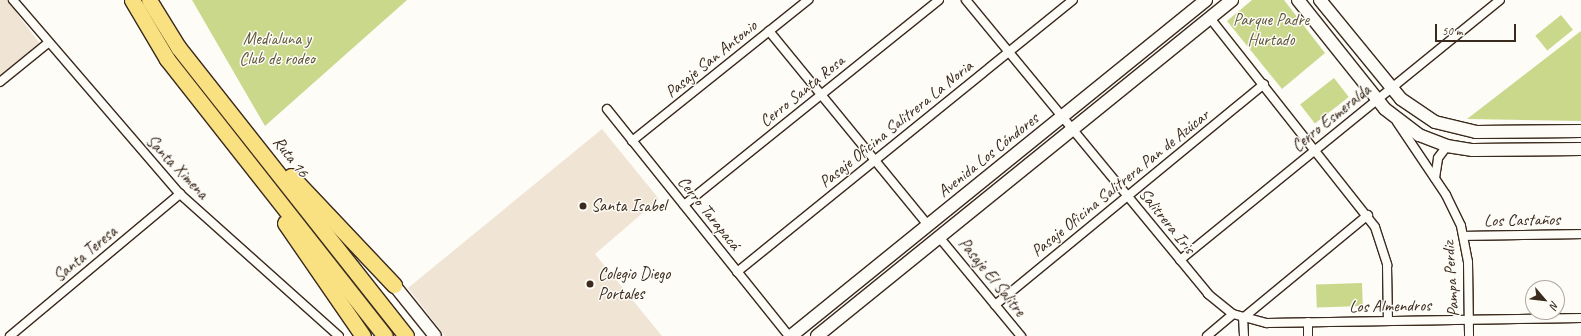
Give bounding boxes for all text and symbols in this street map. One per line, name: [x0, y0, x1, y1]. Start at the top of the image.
park label: Parque Padre Hurtado: [1233, 10, 1309, 50]
street label: Pasaje San Antonio: [661, 16, 761, 102]
scale bar: [1437, 16, 1518, 42]
text: 50 m: [1442, 23, 1462, 39]
park label: Medialuna y Club de rodeo: [239, 29, 315, 69]
street label: Cerro Santa Rosa: [755, 51, 849, 131]
street label: Pasaje Oficina Salitrera La Noria: [815, 56, 977, 192]
street label: Cerro Esmeralda: [1287, 80, 1375, 156]
street label: Pasaje Oficina Salitrera Pan de Azúcar: [1027, 105, 1213, 261]
street label: Avenida Los Cóndores: [934, 108, 1042, 202]
street label: Santa Ximena: [141, 131, 213, 203]
street label: Ruta 16: [269, 132, 313, 182]
street label: Cerro Tarapacá: [673, 172, 745, 254]
street label: Salitrera Iris: [1134, 184, 1200, 258]
place label: Santa Isabel: [591, 196, 666, 216]
marker: Santa Isabel: [578, 201, 588, 211]
street label: Los Castaños: [1484, 209, 1560, 231]
street label: Santa Teresa: [49, 222, 121, 286]
street label: Pasaje El Salitre: [954, 234, 1030, 320]
street label: Pampa Perdiz: [1438, 240, 1464, 318]
place label: Colegio Diego Portales: [598, 264, 671, 304]
marker: Colegio Diego Portales: [585, 279, 595, 289]
north arrow: [1525, 280, 1565, 320]
street label: Los Almendros: [1348, 295, 1432, 317]
text: N: [1547, 299, 1562, 311]

